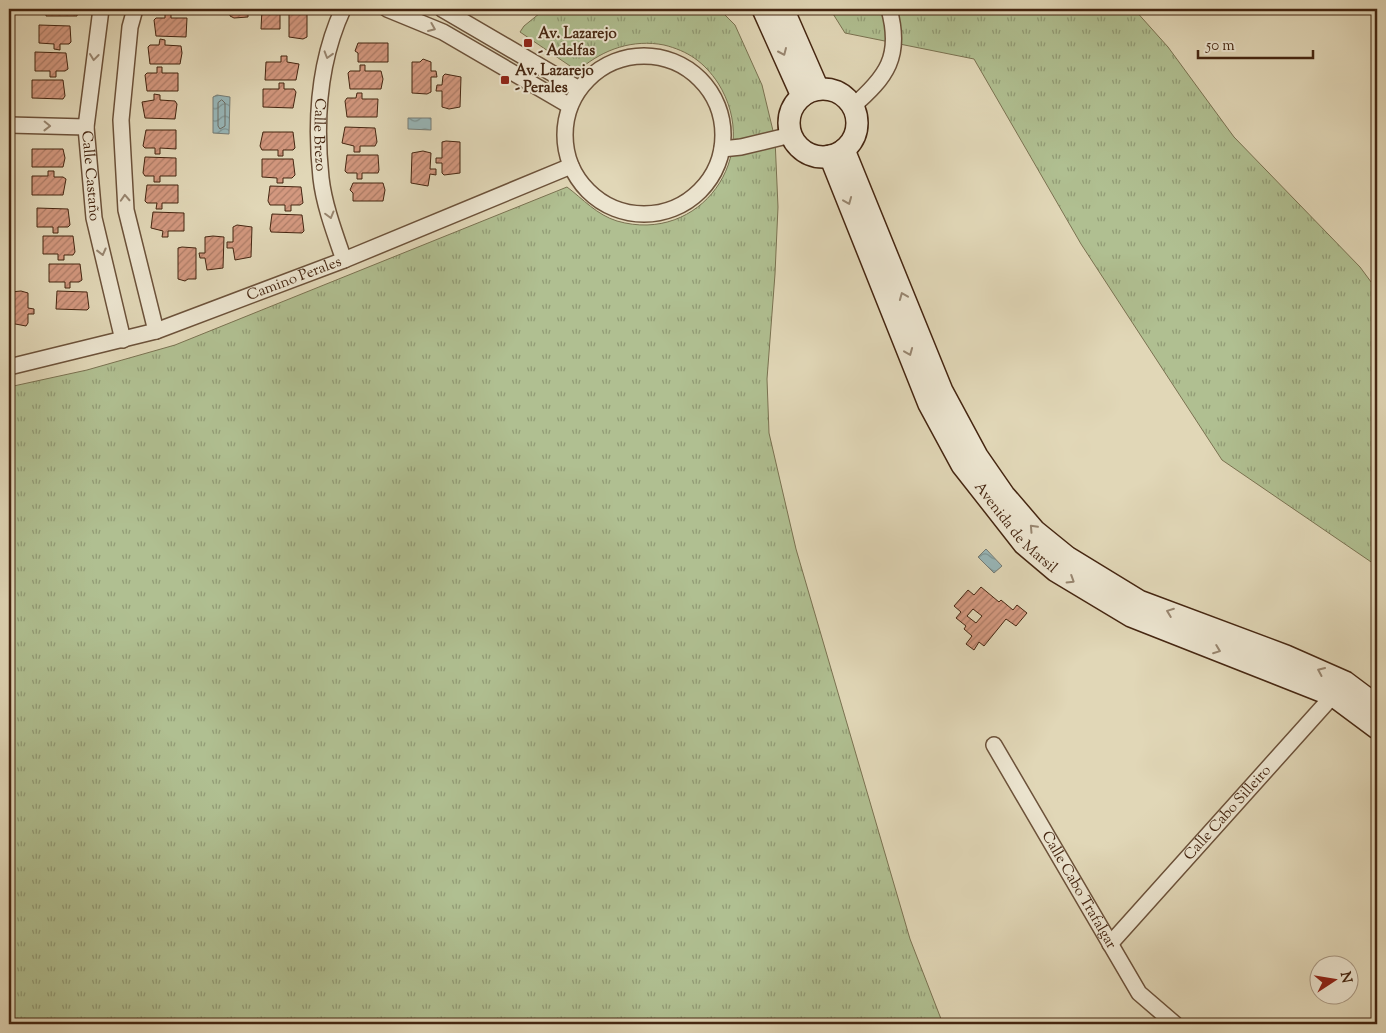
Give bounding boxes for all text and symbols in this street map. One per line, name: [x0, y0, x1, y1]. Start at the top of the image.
one-way arrow: [427, 21, 436, 32]
place label: Av. Lazarejo - Adelfas: [538, 24, 617, 62]
scale bar: [1198, 28, 1314, 60]
text: 50 m: [1205, 36, 1235, 57]
marker: Av. Lazarejo - Adelfas: [522, 37, 534, 49]
one-way arrow: [777, 47, 787, 56]
one-way arrow: [323, 50, 333, 59]
one-way arrow: [89, 53, 100, 61]
place label: Av. Lazarejo - Perales: [515, 61, 594, 99]
marker: Av. Lazarejo - Perales: [499, 74, 511, 86]
street label: Calle Brezo: [308, 97, 331, 172]
one-way arrow: [44, 121, 51, 131]
street label: Calle Castaño: [76, 130, 105, 222]
one-way arrow: [120, 194, 131, 202]
one-way arrow: [842, 196, 852, 205]
one-way arrow: [324, 211, 335, 220]
one-way arrow: [96, 248, 107, 257]
street label: Camino Perales: [244, 251, 345, 306]
one-way arrow: [899, 292, 910, 301]
one-way arrow: [902, 347, 913, 356]
street label: Avenida de Marsil: [969, 478, 1062, 578]
one-way arrow: [1030, 524, 1039, 533]
one-way arrow: [1065, 574, 1074, 584]
one-way arrow: [1166, 608, 1175, 618]
one-way arrow: [1212, 643, 1221, 654]
one-way arrow: [1317, 667, 1326, 678]
street label: Calle Cabo Silleiro: [1179, 761, 1276, 865]
street label: Calle Cabo Trafalgar: [1036, 827, 1122, 953]
north arrow: [1308, 956, 1358, 1006]
text: N: [1334, 970, 1356, 985]

